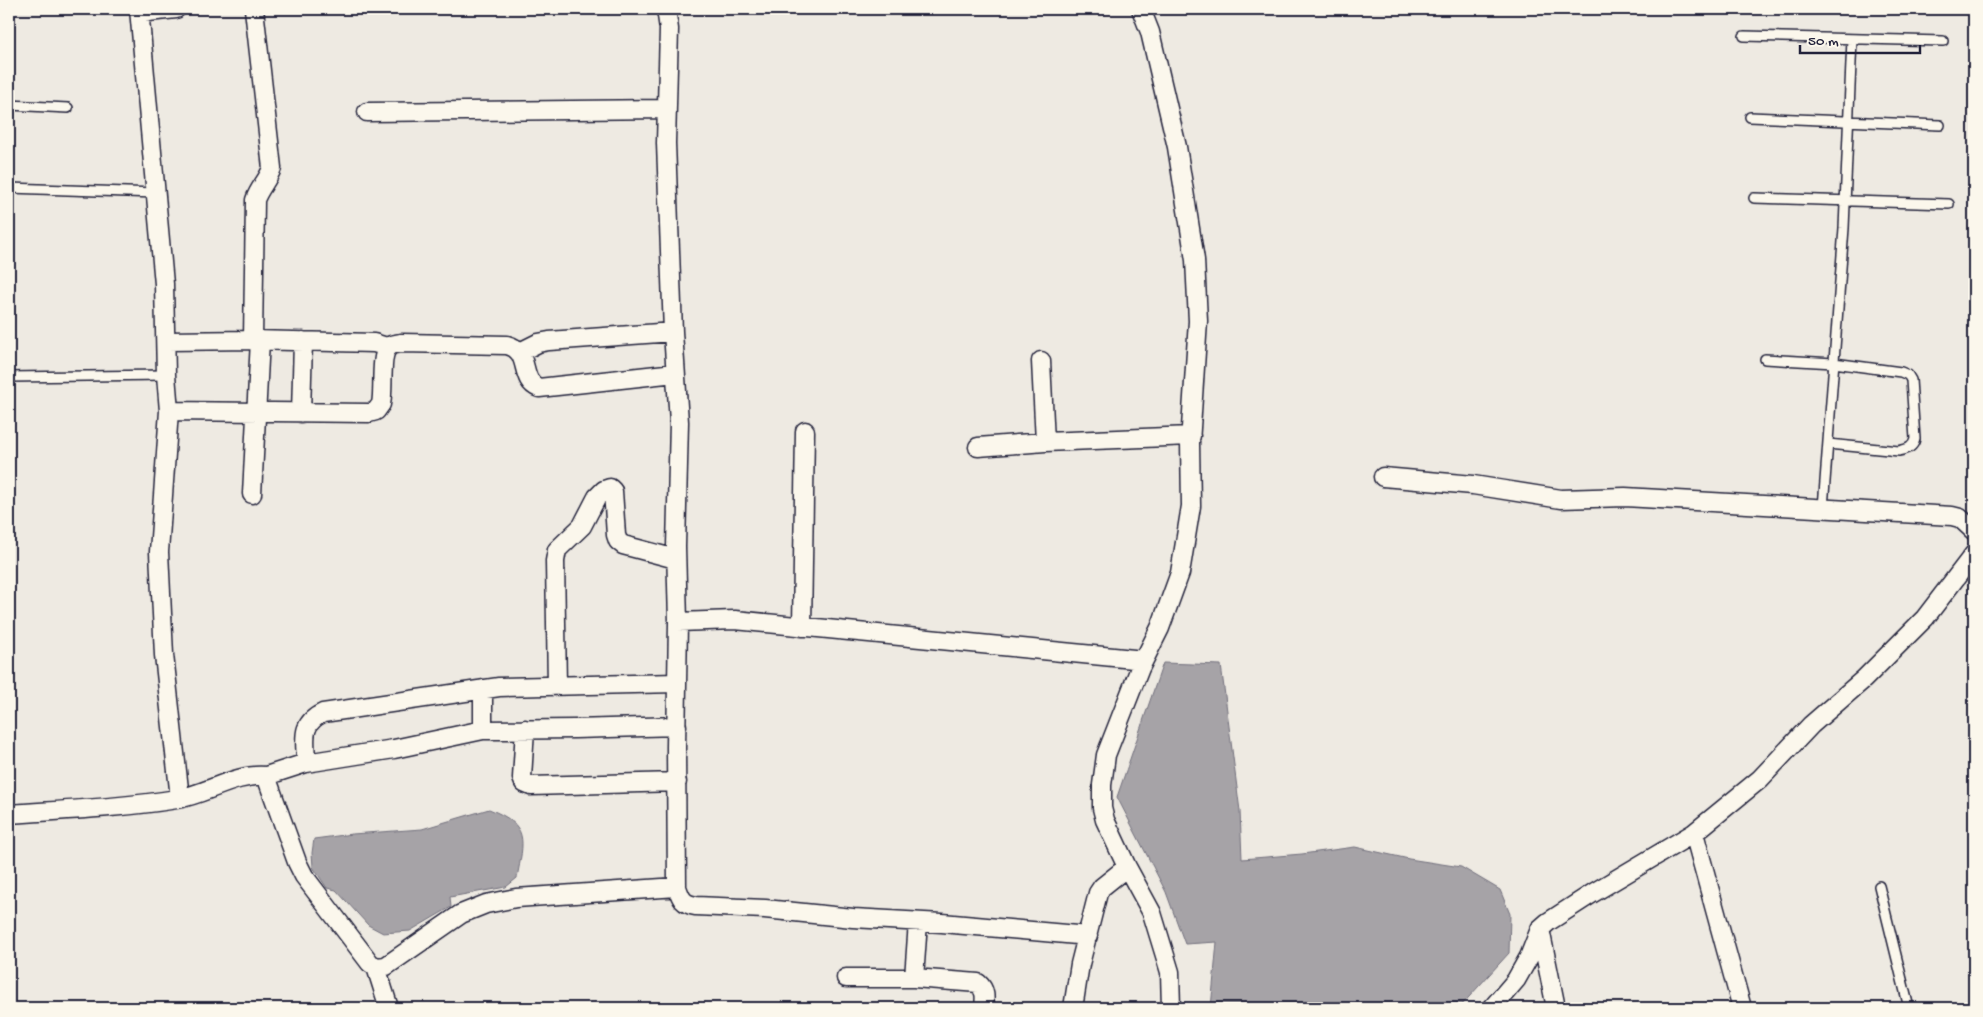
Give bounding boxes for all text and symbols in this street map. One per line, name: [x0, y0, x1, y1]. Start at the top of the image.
scale bar: [1800, 22, 1920, 54]
text: 50 m: [1808, 33, 1839, 51]

